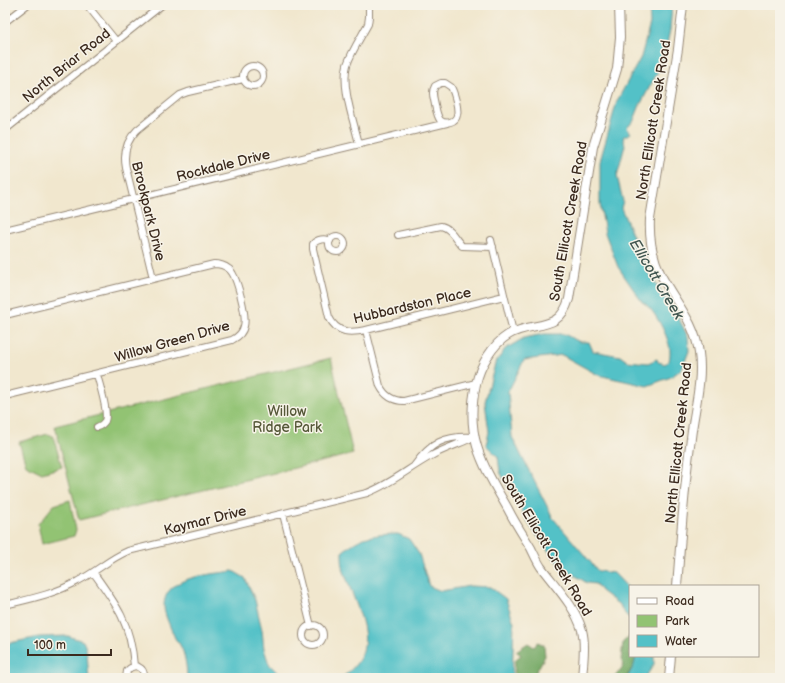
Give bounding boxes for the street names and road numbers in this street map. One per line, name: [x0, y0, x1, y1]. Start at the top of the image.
street label: North Briar Road: [19, 25, 114, 106]
street label: North Ellicott Creek Road: [632, 39, 675, 201]
street label: South Ellicott Creek Road: [546, 140, 591, 302]
street label: Rockdale Drive: [175, 146, 272, 185]
street label: Brookpark Drive: [128, 160, 169, 263]
street label: Hubbardston Place: [352, 284, 473, 327]
street label: Willow Green Drive: [113, 317, 232, 366]
street label: North Ellicott Creek Road: [662, 362, 695, 524]
street label: South Ellicott Creek Road: [498, 471, 596, 619]
street label: Kaymar Drive: [162, 502, 248, 539]

